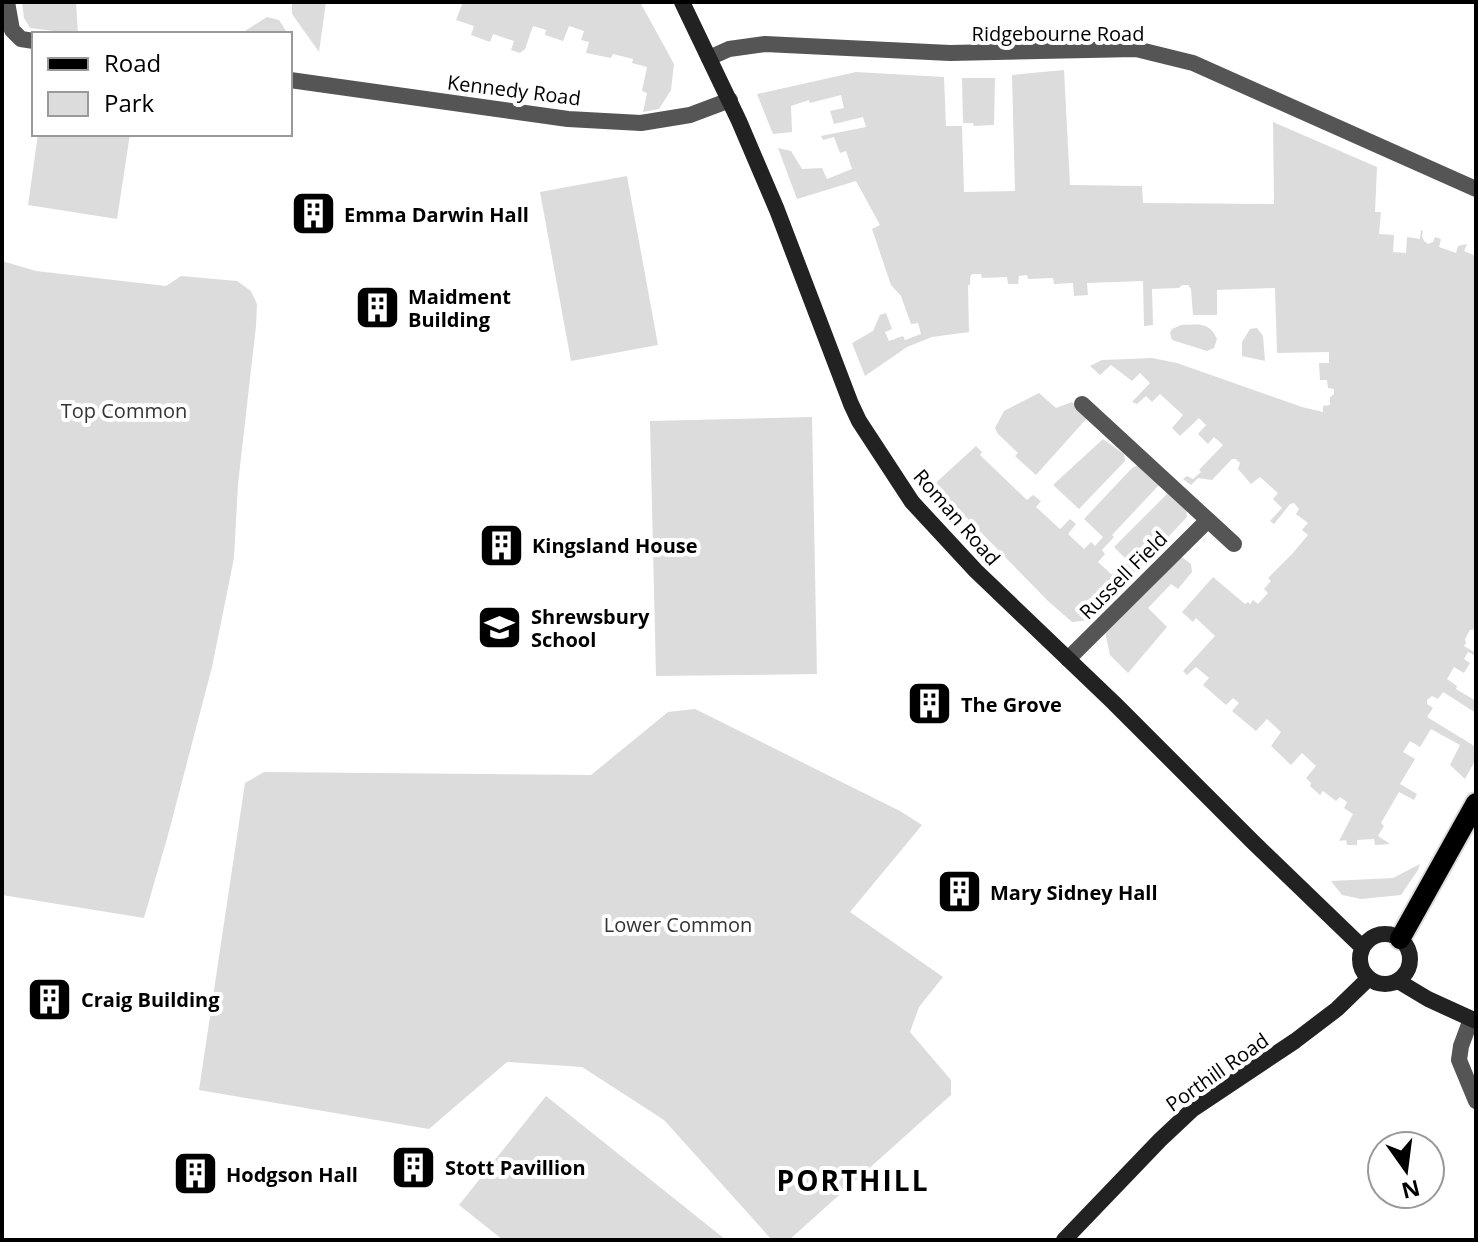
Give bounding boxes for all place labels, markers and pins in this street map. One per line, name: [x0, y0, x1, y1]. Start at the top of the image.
building icon: Emma Darwin Hall: [289, 190, 337, 238]
place label: Emma Darwin Hall: [344, 201, 529, 228]
building icon: Maidment Building: [353, 283, 401, 331]
place label: Maidment Building: [408, 283, 511, 333]
building icon: Kingsland House: [477, 521, 525, 569]
place label: Kingsland House: [532, 532, 698, 559]
place label: Shrewsbury School: [531, 603, 650, 653]
school or university icon: Shrewsbury School: [476, 604, 524, 652]
building icon: The Grove: [906, 680, 954, 728]
place label: The Grove: [961, 691, 1062, 718]
building icon: Mary Sidney Hall: [935, 868, 983, 916]
place label: Mary Sidney Hall: [990, 879, 1158, 906]
building icon: Craig Building: [26, 975, 74, 1023]
place label: Craig Building: [81, 986, 220, 1013]
building icon: Stott Pavillion: [390, 1143, 438, 1191]
building icon: Hodgson Hall: [171, 1150, 219, 1198]
place label: Stott Pavillion: [445, 1154, 586, 1181]
place label: Hodgson Hall: [226, 1161, 358, 1188]

